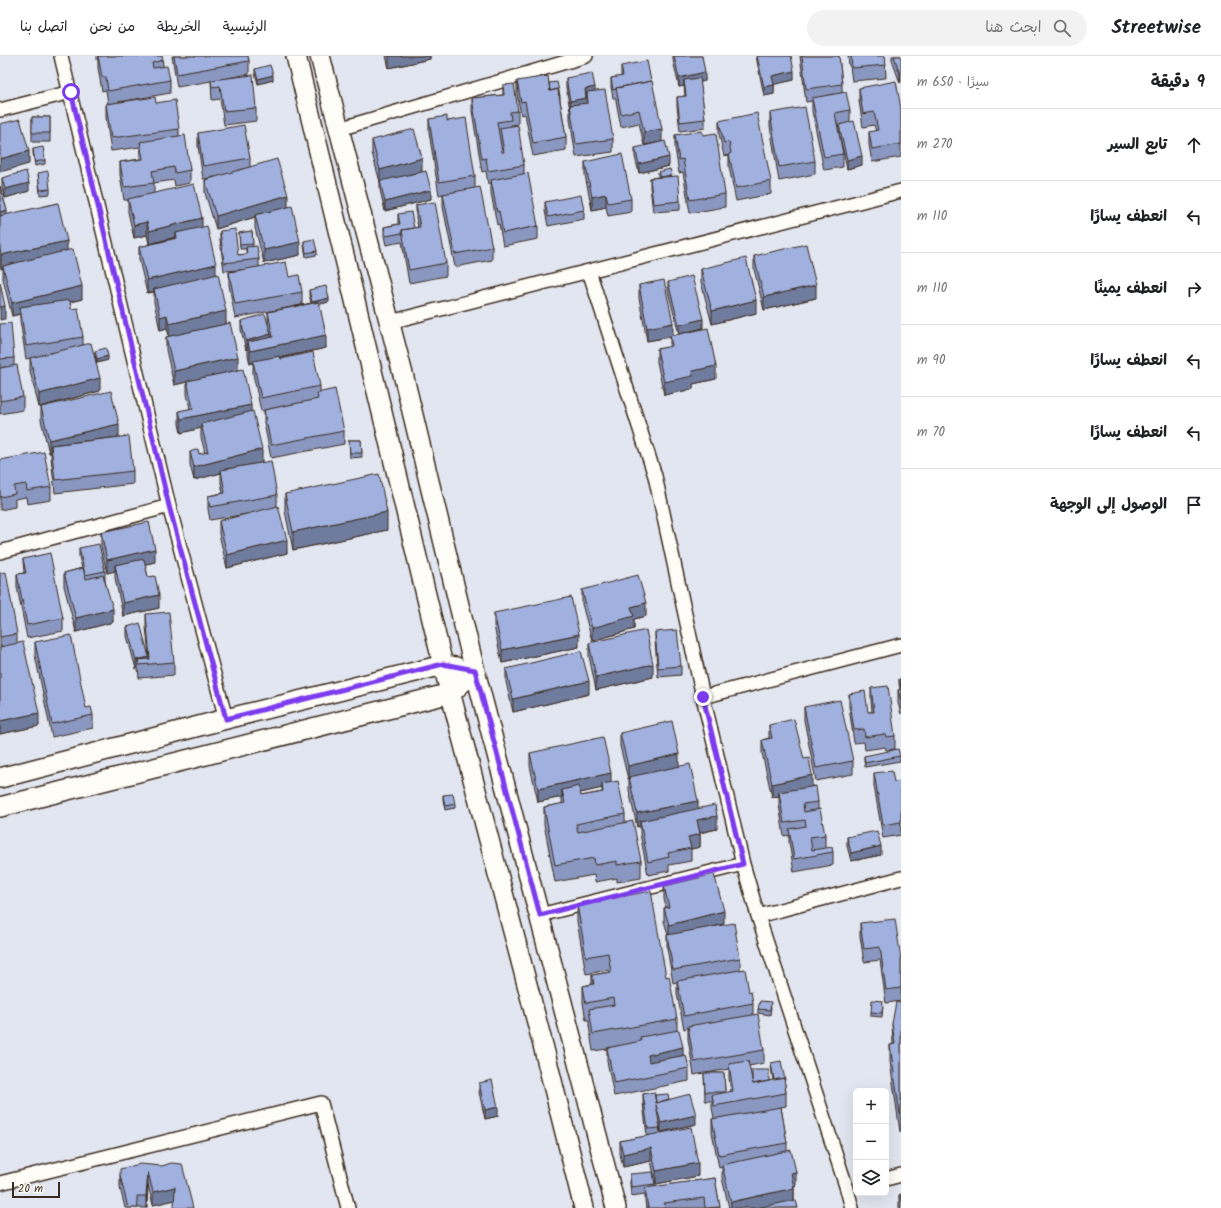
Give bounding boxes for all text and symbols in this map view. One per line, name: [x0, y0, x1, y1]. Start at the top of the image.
search box: [807, 10, 1087, 46]
text: Streetwise: [1111, 13, 1201, 43]
text: اتصل بنا: [20, 16, 68, 38]
text: من نحن: [90, 16, 135, 38]
text: الخريطة: [157, 16, 201, 38]
text: الرئيسية: [223, 16, 267, 38]
text: ابحث هنا: [985, 16, 1041, 40]
icon: search: [1051, 17, 1073, 39]
text: 9 دقيقة: [1151, 69, 1205, 96]
text: سيرًا · 650 m: [917, 72, 989, 93]
route start: [62, 83, 80, 101]
text: تابع السير: [1108, 133, 1167, 157]
text: 270 m: [917, 134, 953, 155]
icon: ahead: [1183, 134, 1205, 156]
text: انعطف يسارًا: [1090, 205, 1167, 229]
text: 110 m: [917, 206, 947, 227]
icon: left: [1183, 206, 1205, 228]
text: انعطف يمينًا: [1094, 277, 1167, 301]
text: 110 m: [917, 278, 947, 299]
icon: right: [1183, 278, 1205, 300]
text: انعطف يسارًا: [1090, 349, 1167, 373]
text: 90 m: [917, 350, 945, 371]
icon: left: [1183, 350, 1205, 372]
text: انعطف يسارًا: [1090, 421, 1167, 445]
text: 70 m: [917, 422, 945, 443]
icon: left: [1183, 422, 1205, 444]
text: الوصول إلى الوجهة: [1050, 493, 1167, 517]
icon: arrive: [1183, 494, 1205, 516]
route end: [694, 688, 712, 706]
map controls: [853, 1088, 889, 1196]
button: +: [853, 1088, 889, 1124]
button: −: [853, 1124, 889, 1160]
button: layers: [853, 1160, 889, 1196]
scale bar: [12, 1180, 60, 1199]
text: 20 m: [18, 1180, 43, 1198]

